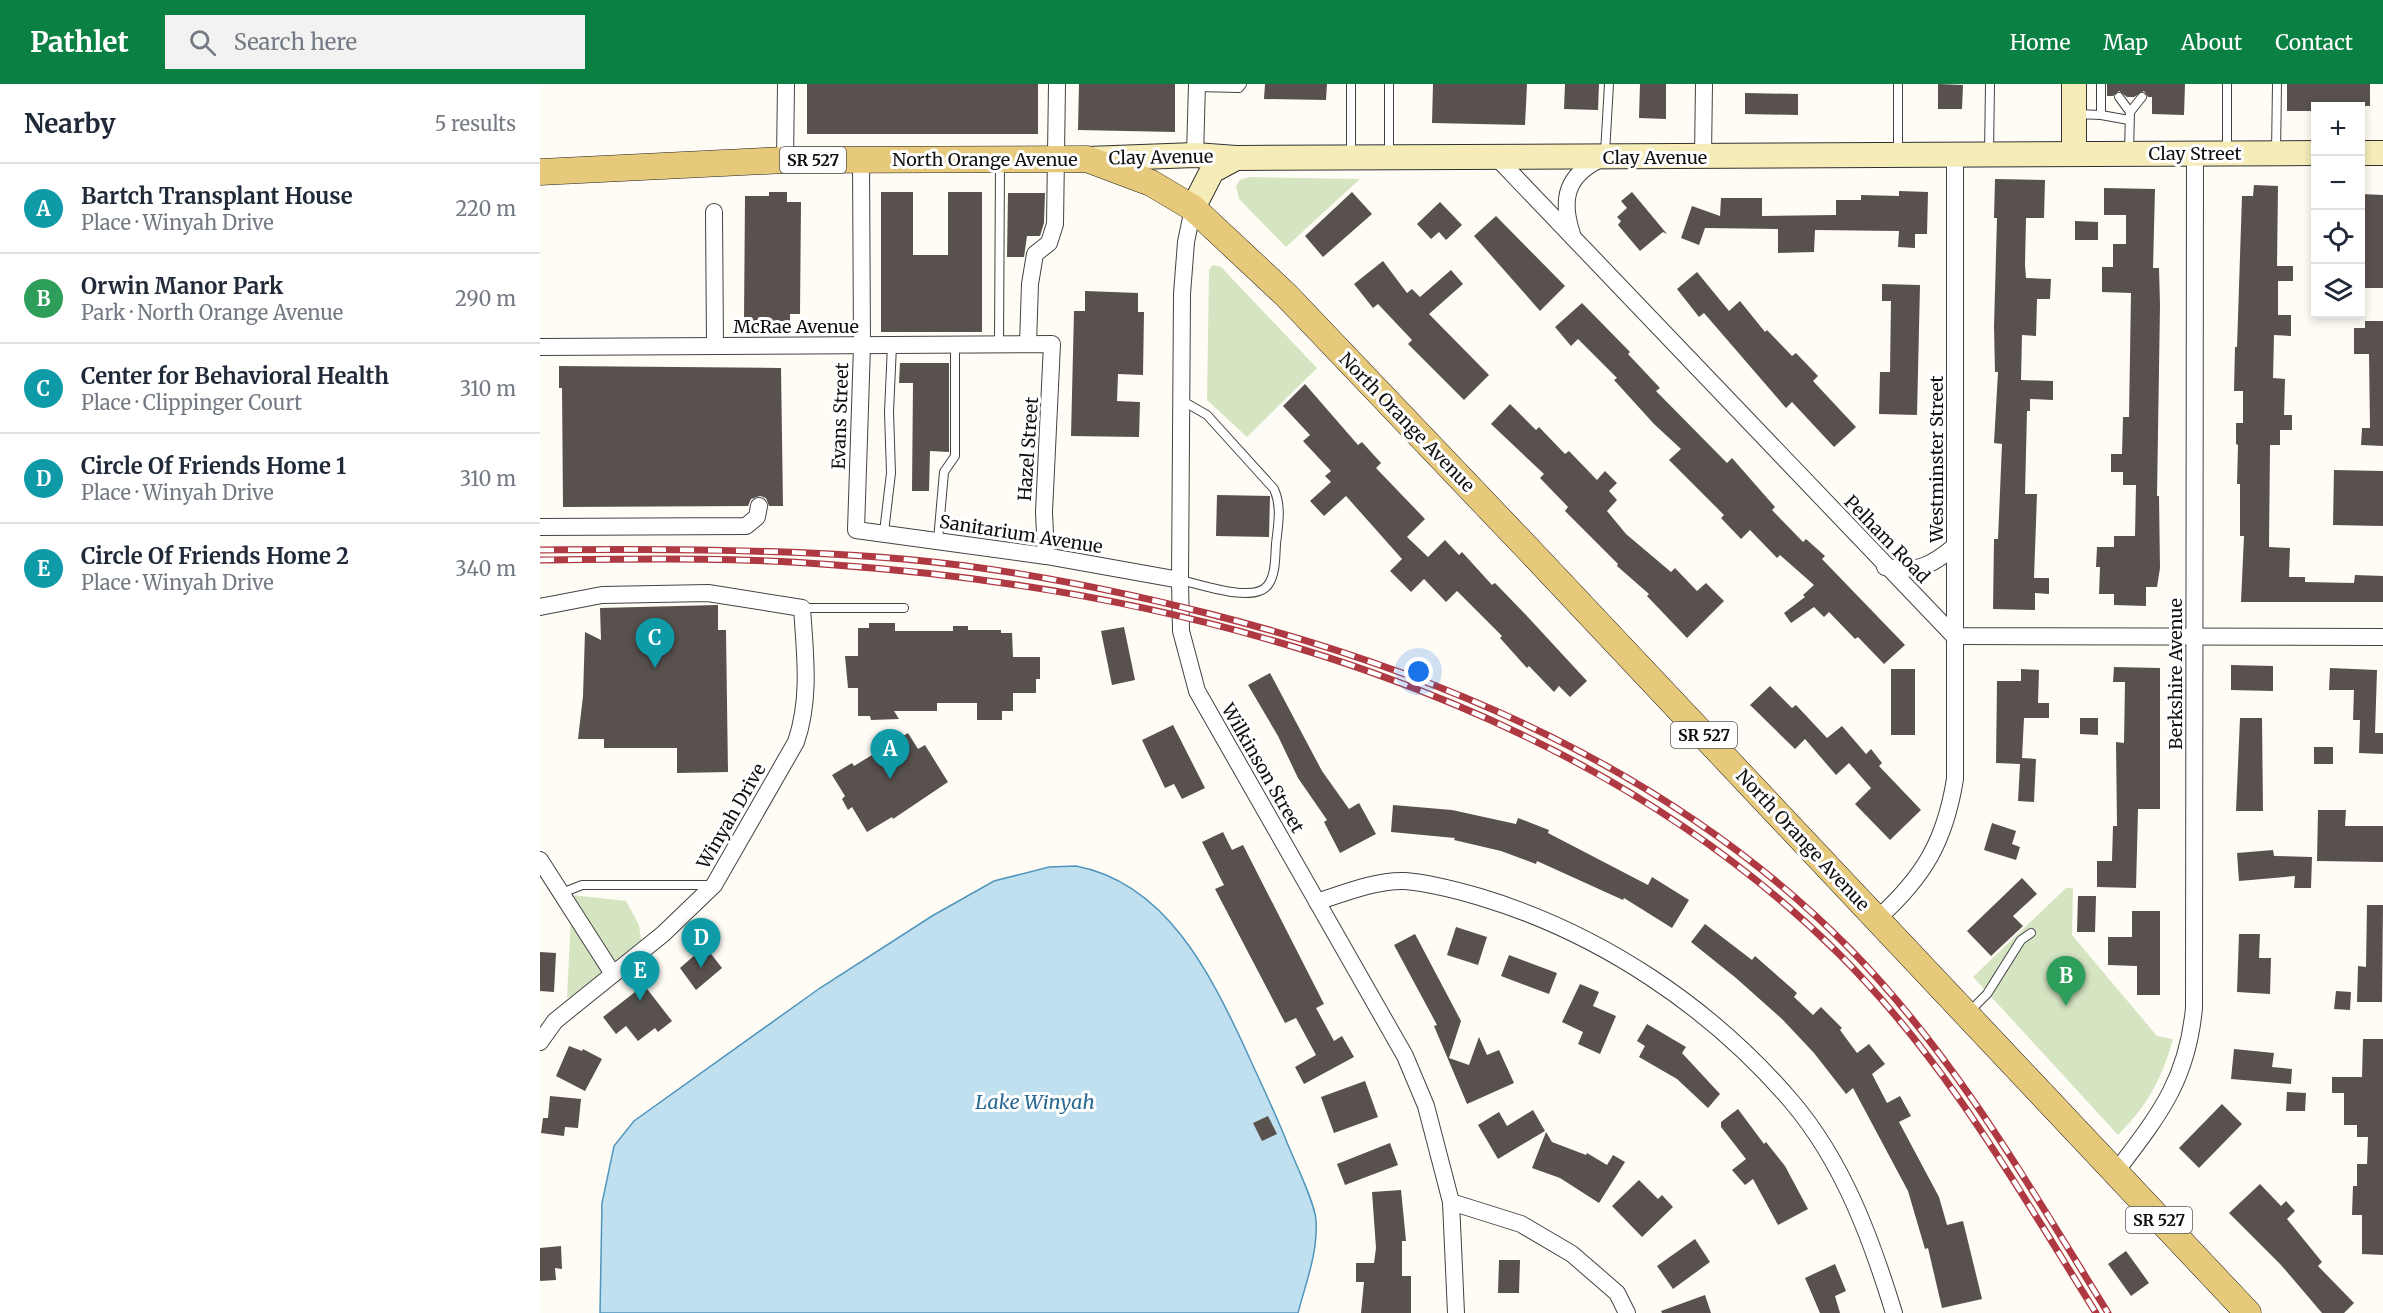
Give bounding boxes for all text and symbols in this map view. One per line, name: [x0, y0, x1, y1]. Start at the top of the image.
search box: [165, 15, 585, 69]
text: Pathlet: [30, 24, 129, 60]
icon: search: [186, 26, 219, 59]
text: Search here: [234, 28, 357, 56]
text: Home: [2010, 29, 2070, 56]
text: Map: [2103, 29, 2148, 56]
text: About: [2181, 29, 2242, 56]
text: Contact: [2275, 29, 2353, 56]
map controls: [2311, 102, 2365, 318]
button: +: [2311, 102, 2365, 156]
text: Nearby: [24, 107, 116, 140]
text: 5 results: [435, 111, 516, 136]
street label: Clay Street: [2149, 142, 2241, 165]
street label: Clay Avenue: [1109, 145, 1213, 169]
street label: Clay Avenue: [1603, 146, 1707, 169]
road number: SR 527: [780, 147, 846, 173]
street label: North Orange Avenue: [892, 148, 1078, 171]
button: −: [2311, 156, 2365, 210]
text: Bartch Transplant House: [81, 182, 353, 210]
text: A: [36, 196, 51, 221]
text: 220 m: [456, 196, 516, 221]
text: Place · Winyah Drive: [81, 210, 274, 235]
button: locate: [2311, 210, 2365, 264]
button: layers: [2311, 264, 2365, 318]
text: Orwin Manor Park: [81, 272, 283, 300]
text: B: [37, 286, 50, 311]
text: 290 m: [455, 286, 516, 311]
text: Park · North Orange Avenue: [81, 300, 343, 325]
street label: McRae Avenue: [733, 315, 859, 338]
street label: North Orange Avenue: [1334, 347, 1480, 497]
text: Center for Behavioral Health: [81, 362, 389, 390]
street label: Evans Street: [827, 362, 853, 470]
street label: Westminster Street: [1925, 375, 1948, 544]
text: C: [37, 376, 50, 401]
text: 310 m: [460, 376, 516, 401]
text: Place · Clippinger Court: [81, 390, 302, 415]
street label: Hazel Street: [1013, 396, 1043, 502]
text: Circle Of Friends Home 1: [81, 452, 346, 480]
text: D: [36, 466, 51, 491]
text: 310 m: [460, 466, 516, 491]
text: Place · Winyah Drive: [81, 480, 274, 505]
street label: Pelham Road: [1839, 490, 1935, 588]
street label: Sanitarium Avenue: [938, 510, 1104, 558]
text: Circle Of Friends Home 2: [81, 542, 349, 570]
text: E: [37, 556, 50, 581]
text: 340 m: [455, 556, 516, 581]
text: Place · Winyah Drive: [81, 570, 274, 595]
street label: Berkshire Avenue: [2164, 598, 2187, 750]
pin: C: [636, 618, 674, 668]
your location: [1404, 657, 1433, 686]
street label: Wilkinson Street: [1216, 698, 1309, 837]
road number: SR 527: [1671, 722, 1737, 748]
pin: A: [870, 730, 910, 779]
street label: Winyah Drive: [691, 759, 770, 874]
street label: North Orange Avenue: [1731, 764, 1875, 916]
pin: D: [682, 918, 720, 968]
pin: E: [620, 952, 660, 1001]
pin: B: [2046, 956, 2086, 1006]
water label: Lake Winyah: [975, 1089, 1095, 1114]
road number: SR 527: [2126, 1207, 2192, 1233]

